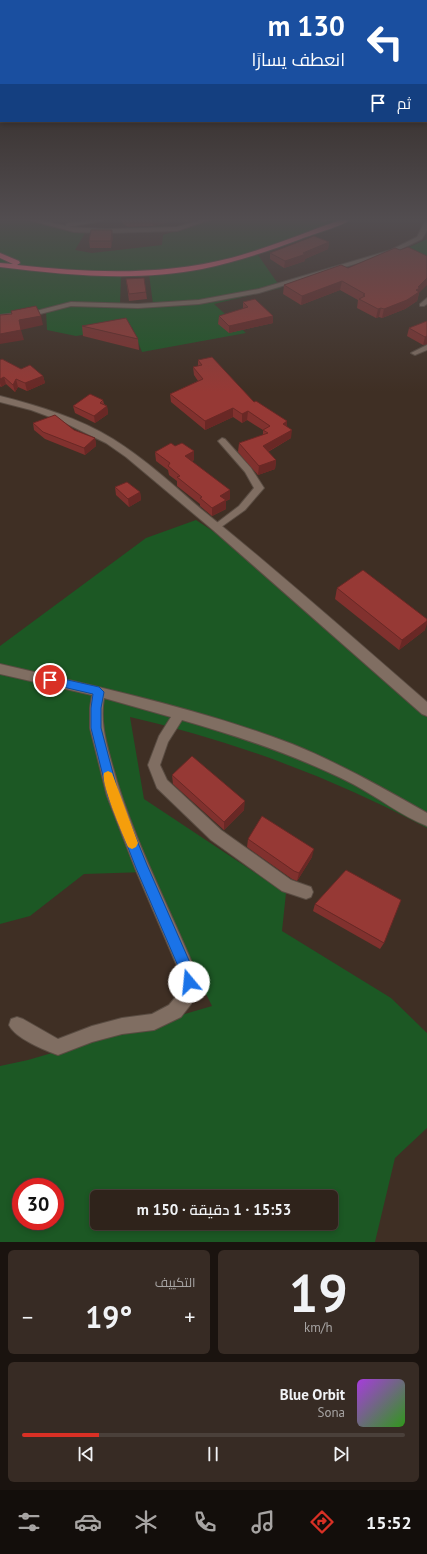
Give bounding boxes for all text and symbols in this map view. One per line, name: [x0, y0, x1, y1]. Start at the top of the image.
text: 130 m: [268, 7, 345, 44]
icon: left: [359, 16, 411, 68]
text: انعطف يسارًا: [251, 48, 345, 71]
icon: arrive: [367, 92, 389, 114]
text: ثم: [397, 94, 411, 113]
pin: [33, 663, 67, 697]
icon: arrive: [39, 669, 61, 691]
position arrow: [168, 961, 210, 1003]
speed limit sign: 30: [12, 1178, 64, 1230]
text: 15:53 · 1 دقيقة · 150 m: [137, 1200, 291, 1219]
text: 19: [289, 1259, 348, 1326]
text: التكييف: [155, 1274, 196, 1291]
text: 19°: [85, 1297, 132, 1336]
text: −: [22, 1303, 33, 1331]
text: +: [184, 1303, 195, 1331]
text: km/h: [304, 1319, 333, 1336]
text: Blue Orbit: [280, 1385, 345, 1404]
text: Sona: [318, 1404, 345, 1421]
icon: previous: [75, 1443, 97, 1465]
icon: pause: [202, 1443, 224, 1465]
icon: next: [330, 1443, 352, 1465]
icon: filters: [15, 1508, 43, 1536]
icon: car: [74, 1508, 102, 1536]
icon: climate: [132, 1508, 160, 1536]
icon: phone: [191, 1508, 219, 1536]
icon: music: [249, 1508, 277, 1536]
icon: directions: [308, 1508, 336, 1536]
text: 15:52: [366, 1511, 412, 1534]

